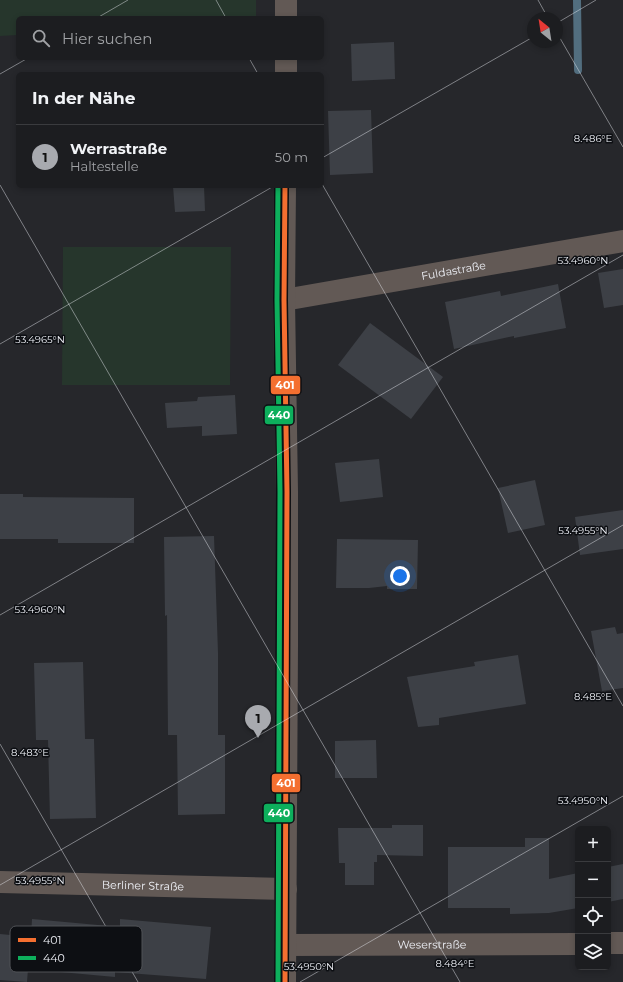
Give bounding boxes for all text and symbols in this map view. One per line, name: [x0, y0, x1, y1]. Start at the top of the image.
north arrow: [527, 12, 563, 48]
search box: [16, 16, 324, 60]
icon: search: [30, 27, 52, 49]
text: Hier suchen: [62, 29, 152, 48]
text: In der Nähe: [32, 88, 136, 108]
text: 8.486°E: [574, 132, 612, 145]
text: Werrastraße: [70, 139, 167, 158]
text: 1: [42, 149, 48, 165]
text: 50 m: [275, 149, 308, 165]
text: Haltestelle: [70, 158, 139, 174]
text: 53.4960°N: [558, 254, 608, 267]
street label: Fuldastraße: [420, 258, 487, 283]
text: 53.4965°N: [15, 333, 65, 346]
line badge: 401: [270, 375, 301, 395]
text: 401: [275, 378, 295, 392]
line badge: 440: [264, 405, 294, 425]
text: 440: [268, 408, 291, 422]
text: 53.4955°N: [558, 524, 608, 537]
your location: [390, 566, 410, 586]
text: 53.4960°N: [15, 603, 65, 616]
text: 8.485°E: [574, 690, 612, 703]
pin: 1: [245, 705, 271, 738]
text: 8.483°E: [11, 746, 49, 759]
line badge: 401: [271, 773, 301, 793]
text: 401: [276, 776, 296, 790]
text: 53.4950°N: [558, 794, 608, 807]
line badge: 440: [263, 803, 294, 823]
text: 440: [268, 806, 291, 820]
map controls: [575, 826, 611, 970]
button: +: [575, 826, 611, 862]
button: −: [575, 862, 611, 898]
text: 53.4955°N: [15, 874, 65, 887]
street label: Berliner Straße: [102, 877, 185, 894]
button: locate: [575, 898, 611, 934]
legend: [10, 926, 142, 972]
text: 401: [43, 933, 62, 947]
button: layers: [575, 934, 611, 970]
street label: Weserstraße: [397, 937, 467, 952]
text: 440: [43, 951, 65, 965]
text: 8.484°E: [436, 957, 475, 970]
text: 53.4950°N: [284, 960, 334, 973]

